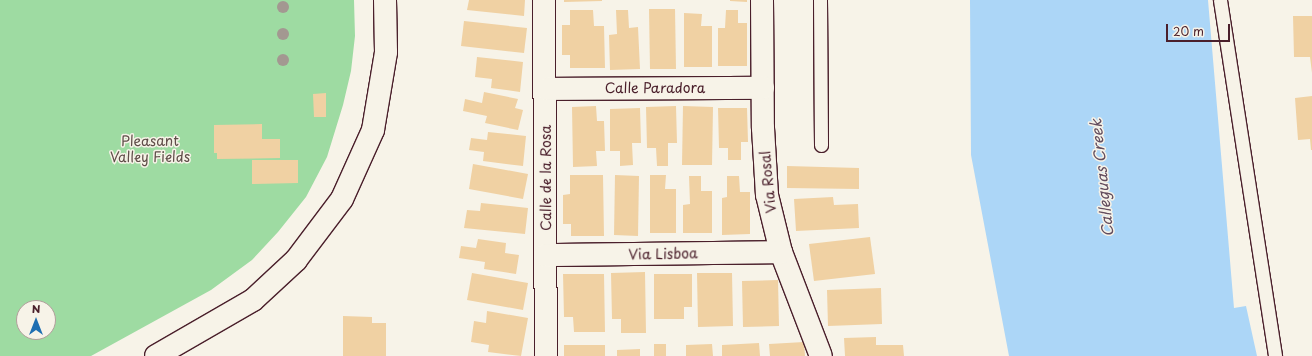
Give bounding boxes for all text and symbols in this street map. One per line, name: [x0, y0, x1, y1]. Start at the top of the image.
scale bar: [1168, 16, 1232, 42]
text: 20 m: [1173, 22, 1204, 40]
street label: Calle Paradora: [605, 80, 705, 96]
water label: Calleguas Creek: [1086, 118, 1116, 238]
street label: Calle de la Rosa: [538, 124, 554, 232]
park label: Pleasant Valley Fields: [109, 133, 191, 166]
street label: Via Rosal: [756, 150, 780, 214]
street label: Via Lisboa: [628, 245, 698, 263]
north arrow: [16, 300, 56, 340]
text: N: [32, 300, 40, 317]

